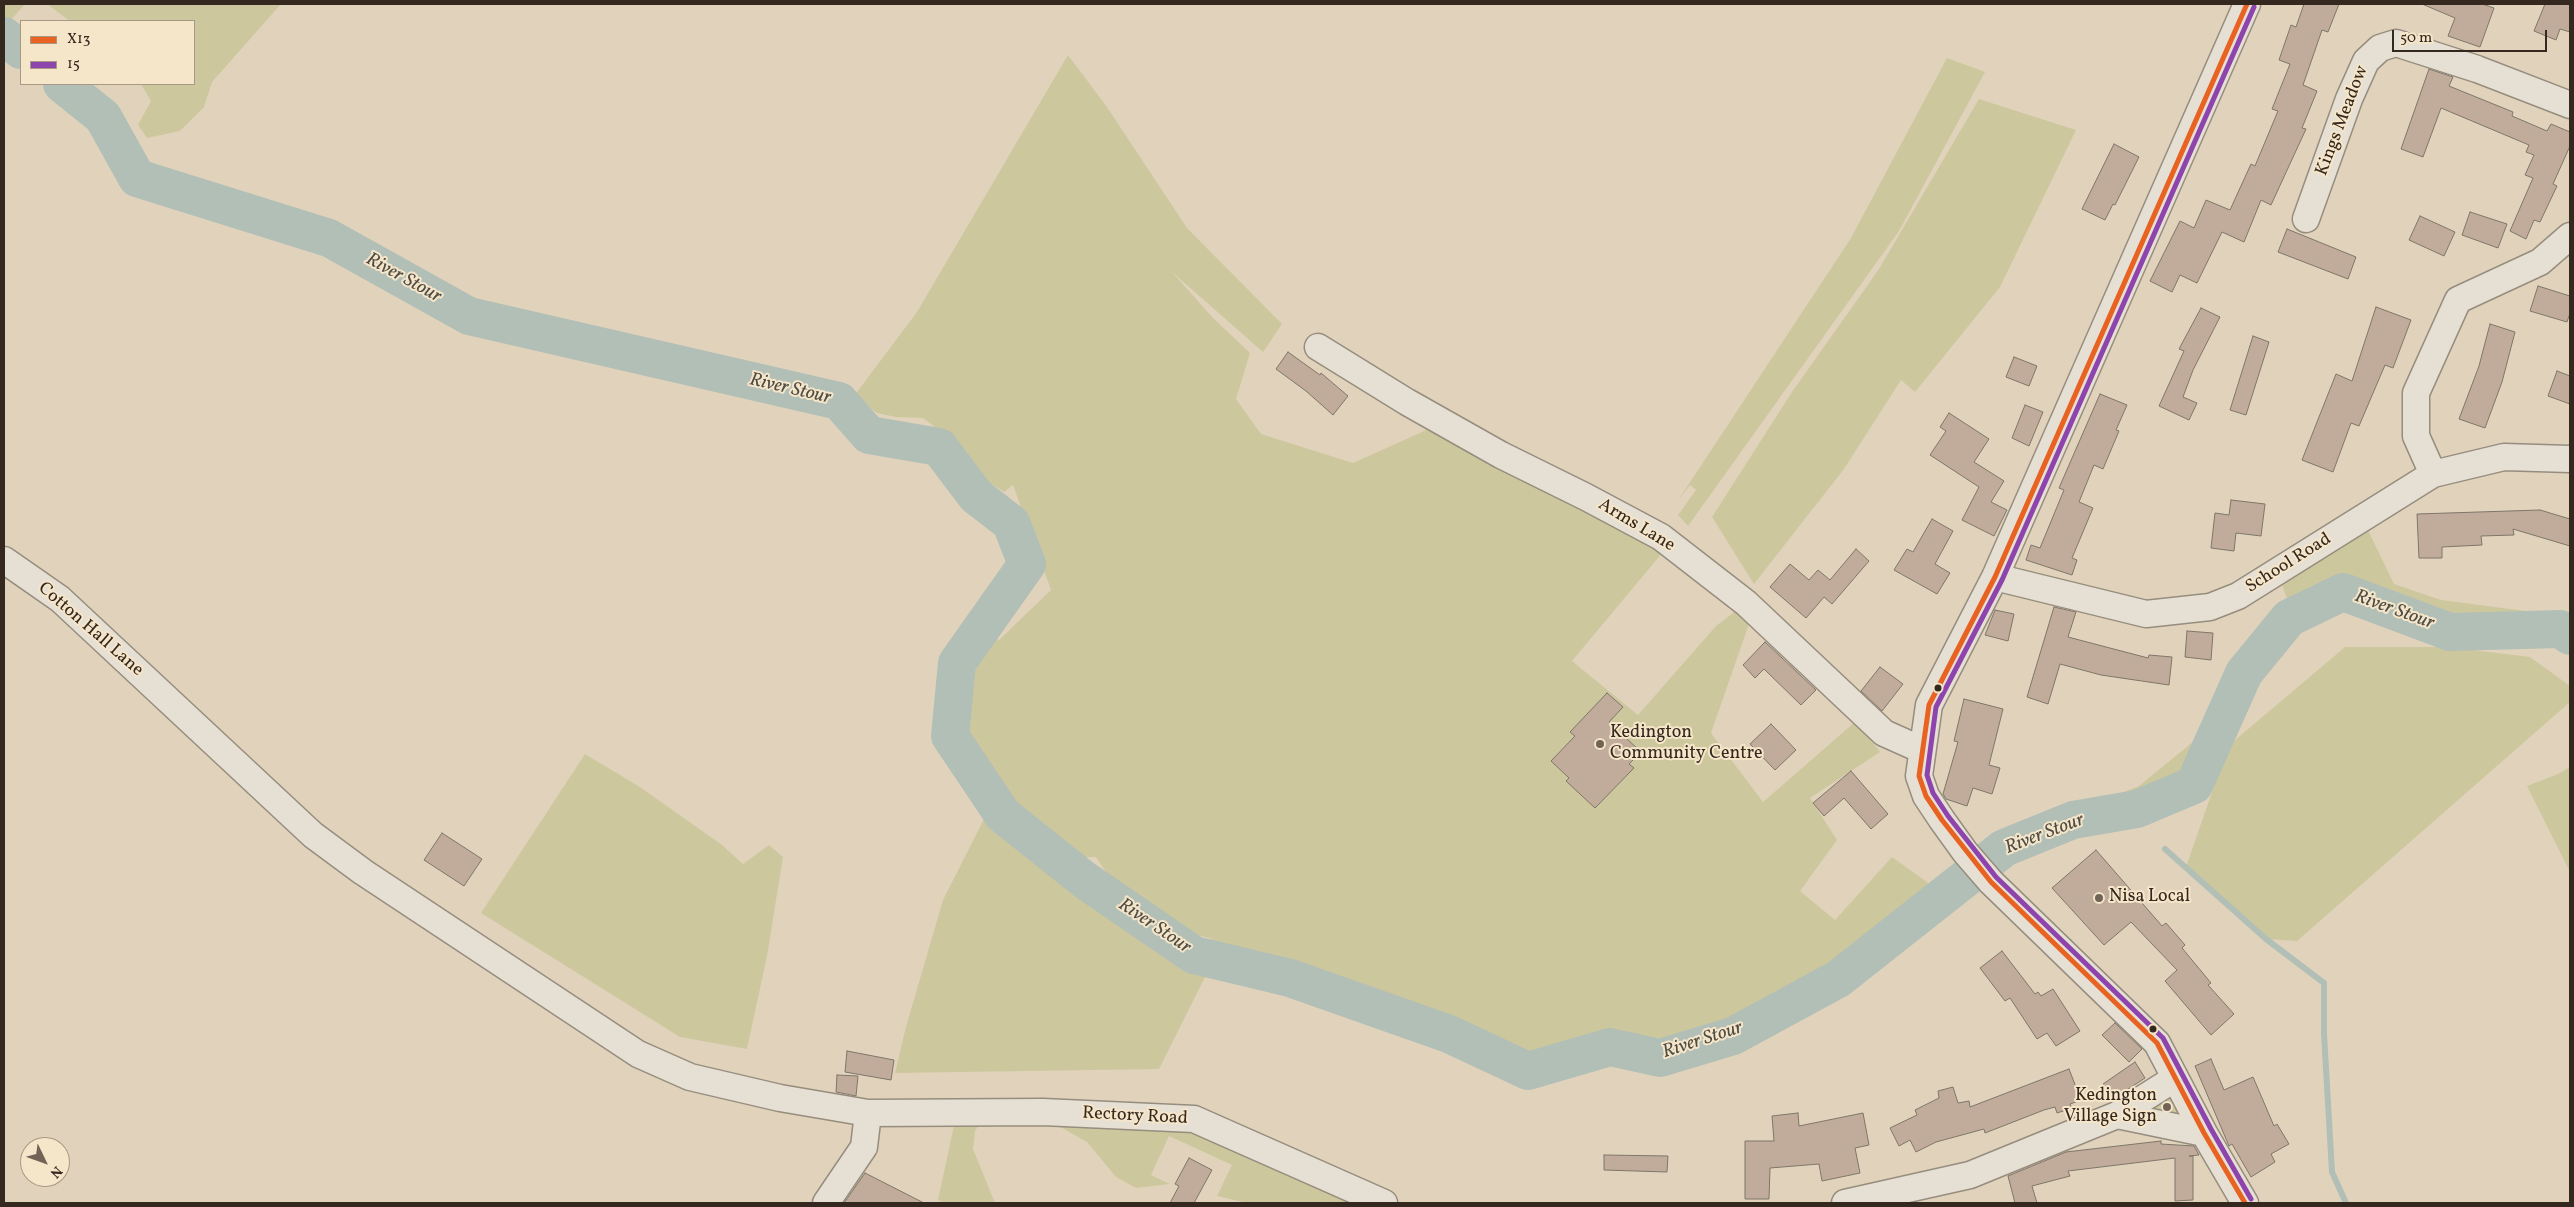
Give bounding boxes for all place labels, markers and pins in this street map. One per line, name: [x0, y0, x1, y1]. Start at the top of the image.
unlabelled marker: [1933, 683, 1943, 693]
place label: Kedington Community Centre: [1610, 723, 1763, 766]
marker: Kedington Community Centre: [1594, 738, 1606, 750]
place label: Nisa Local: [2109, 887, 2190, 909]
marker: Nisa Local: [2093, 892, 2105, 904]
unlabelled marker: [2148, 1024, 2158, 1034]
place label: Kedington Village Sign: [2064, 1086, 2157, 1128]
marker: Kedington Village Sign: [2161, 1101, 2173, 1113]

